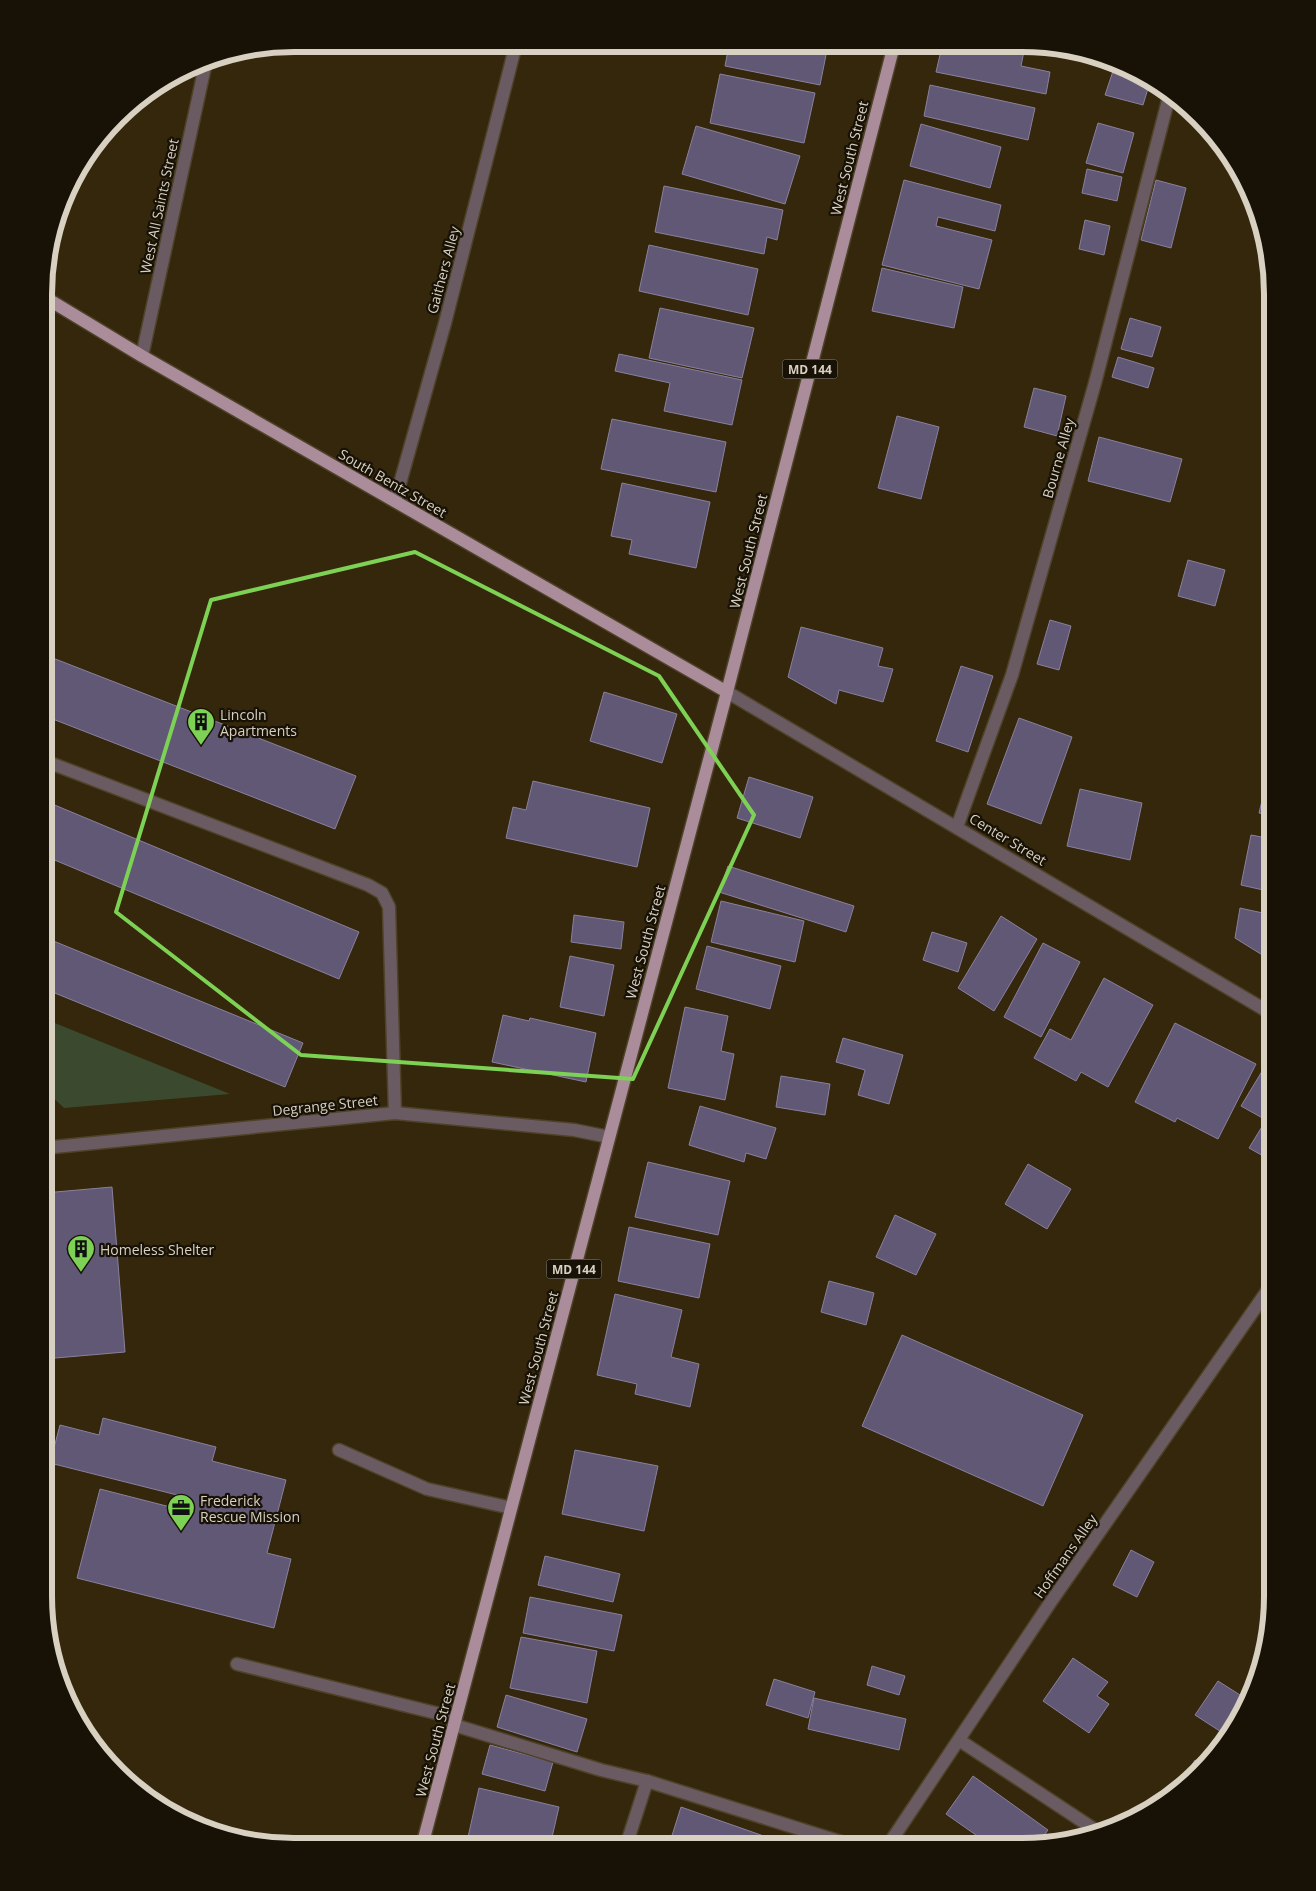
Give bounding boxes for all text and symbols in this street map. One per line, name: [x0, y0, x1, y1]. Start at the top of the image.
street label: West South Street: [826, 99, 872, 217]
street label: West All Saints Street: [135, 137, 183, 275]
street label: Gaithers Alley: [422, 223, 464, 316]
road number: MD 144: [782, 359, 838, 378]
street label: Bourne Alley: [1037, 415, 1079, 500]
street label: South Bentz Street: [336, 444, 450, 522]
street label: West South Street: [725, 492, 771, 610]
place label: Lincoln Apartments: [220, 705, 297, 740]
building icon: Lincoln Apartments: [186, 707, 216, 746]
street label: Center Street: [966, 809, 1050, 869]
street label: West South Street: [621, 883, 669, 1001]
street label: Degrange Street: [271, 1090, 379, 1120]
building icon: Homeless Shelter: [66, 1234, 96, 1273]
place label: Homeless Shelter: [100, 1240, 214, 1259]
road number: MD 144: [546, 1260, 602, 1278]
street label: West South Street: [514, 1289, 562, 1407]
place label: Frederick Rescue Mission: [200, 1491, 300, 1526]
office icon: Frederick Rescue Mission: [166, 1493, 196, 1532]
street label: Hoffmans Alley: [1029, 1509, 1102, 1602]
street label: West South Street: [411, 1681, 459, 1799]

